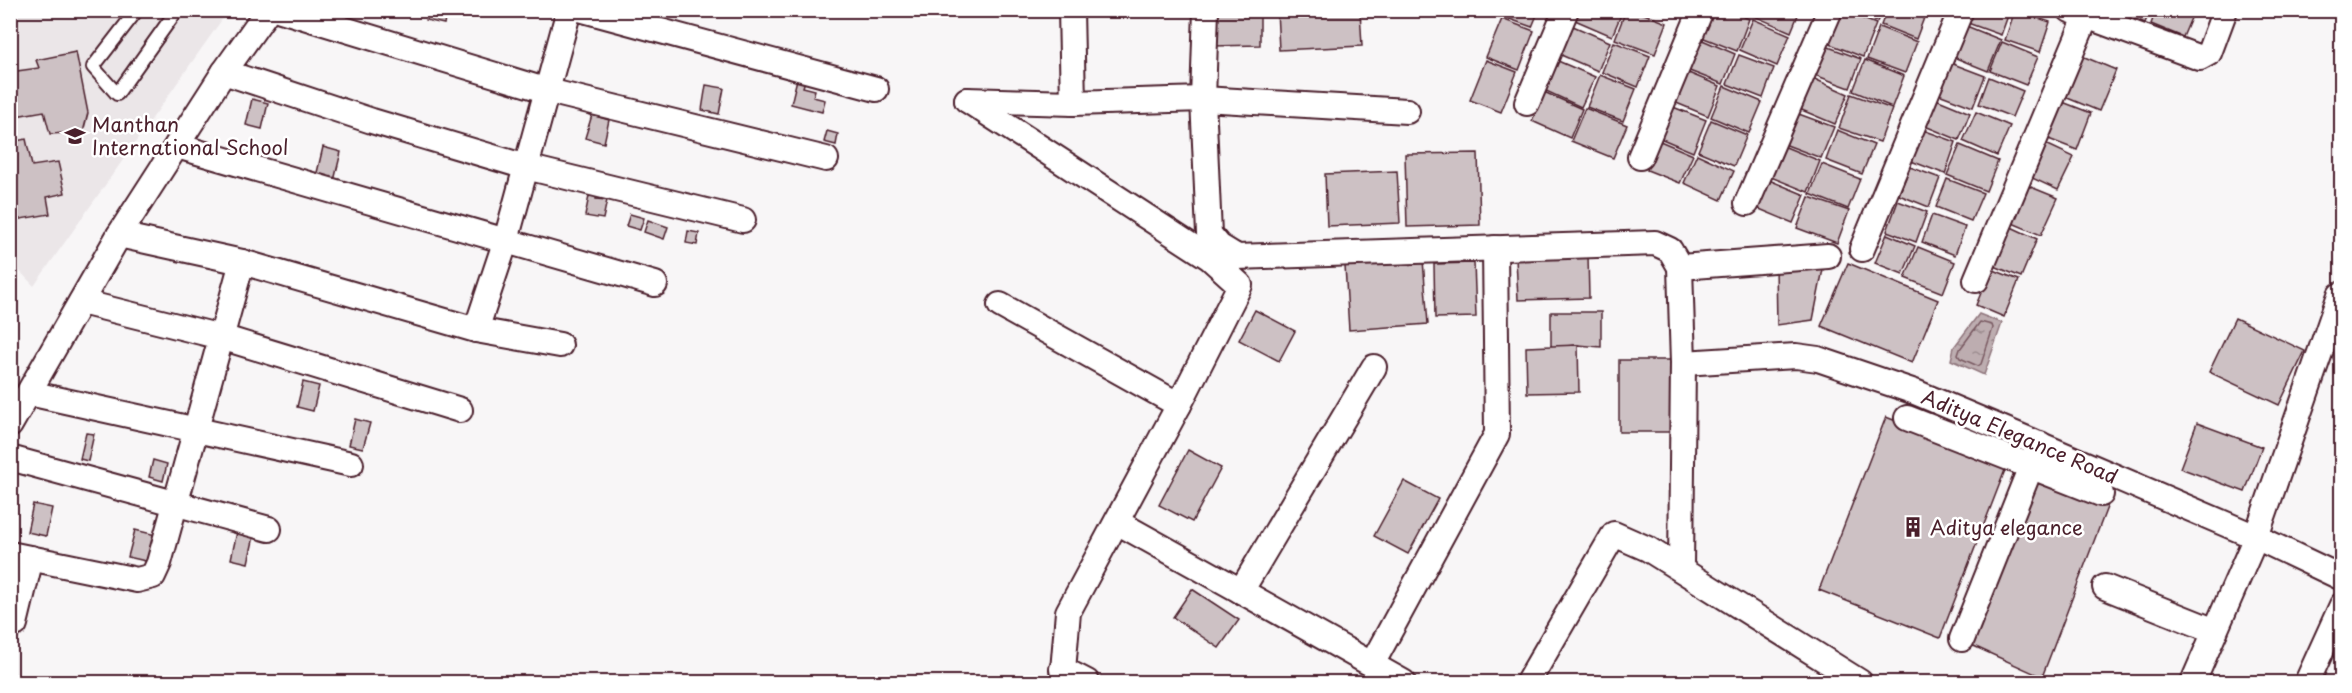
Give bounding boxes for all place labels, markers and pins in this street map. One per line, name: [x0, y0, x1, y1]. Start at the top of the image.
place label: Manthan International School: [92, 109, 289, 162]
school or university icon: Manthan International School: [63, 124, 87, 148]
place label: Aditya elegance: [1930, 512, 2083, 542]
building icon: Aditya elegance: [1901, 515, 1925, 539]

